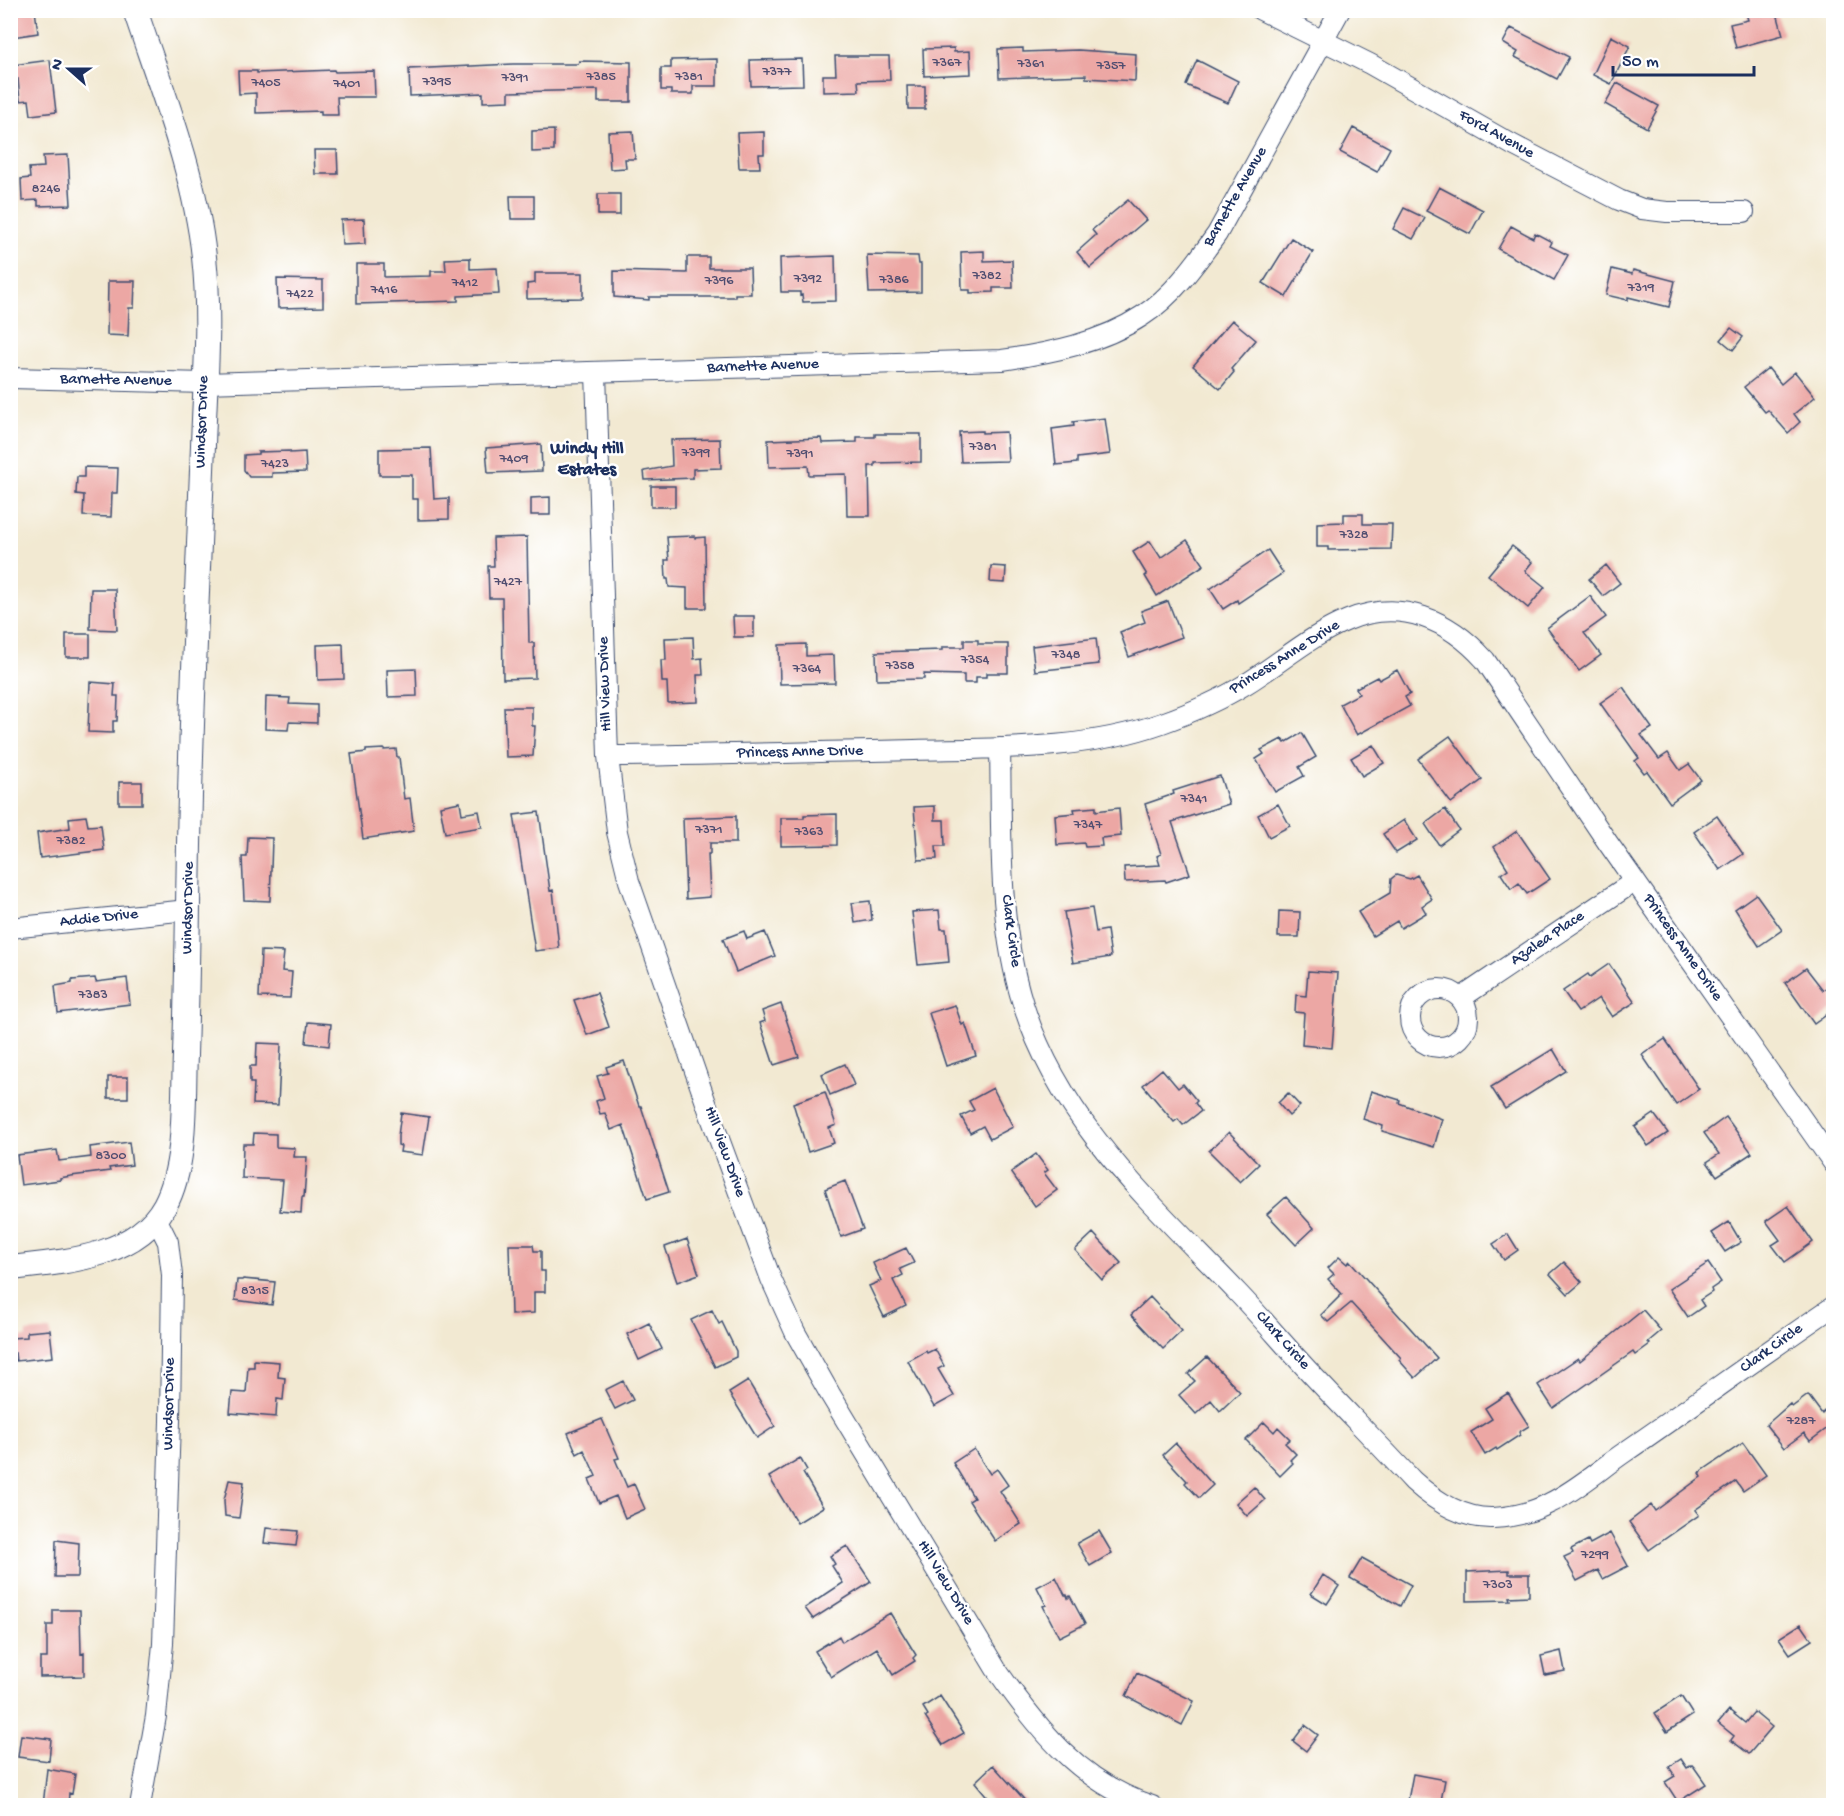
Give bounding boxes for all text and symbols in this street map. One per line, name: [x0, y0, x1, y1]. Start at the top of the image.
north arrow: [39, 39, 99, 99]
scale bar: [1613, 39, 1754, 77]
text: 50 m: [1622, 52, 1659, 73]
house number: 7367: [932, 55, 962, 72]
text: N: [48, 56, 69, 73]
house number: 7361: [1016, 56, 1045, 73]
house number: 7357: [1095, 58, 1126, 75]
house number: 7377: [761, 64, 792, 81]
house number: 7385: [585, 69, 616, 86]
house number: 7381: [674, 69, 703, 86]
house number: 7391: [500, 70, 529, 87]
house number: 7395: [422, 74, 451, 91]
house number: 7405: [250, 75, 281, 92]
house number: 7401: [332, 76, 361, 93]
street label: Ford Avenue: [1454, 106, 1538, 164]
street label: Barnette Avenue: [1199, 143, 1273, 251]
house number: 8246: [32, 181, 61, 198]
house number: 7382: [971, 268, 1002, 285]
house number: 7392: [793, 271, 822, 288]
house number: 7386: [878, 272, 910, 289]
house number: 7396: [704, 273, 734, 290]
house number: 7412: [451, 275, 478, 292]
house number: 7319: [1626, 280, 1655, 297]
house number: 7416: [370, 282, 398, 299]
house number: 7422: [285, 286, 314, 303]
street label: Barnette Avenue: [706, 356, 820, 378]
street label: Barnette Avenue: [59, 371, 173, 391]
street label: Windsor Drive: [192, 375, 214, 469]
district label: Windy Hill Estates: [549, 439, 624, 481]
house number: 7381: [968, 439, 997, 456]
house number: 7399: [681, 445, 710, 462]
house number: 7391: [785, 446, 814, 463]
house number: 7409: [499, 451, 528, 468]
house number: 7423: [260, 456, 289, 473]
house number: 7328: [1338, 527, 1369, 544]
house number: 7427: [493, 574, 523, 591]
street label: Princess Anne Drive: [1226, 616, 1344, 700]
street label: Hill View Drive: [595, 635, 617, 732]
house number: 7348: [1051, 647, 1081, 664]
house number: 7354: [960, 652, 990, 669]
house number: 7358: [884, 658, 915, 675]
house number: 7364: [792, 661, 822, 678]
street label: Princess Anne Drive: [736, 742, 864, 764]
house number: 7341: [1180, 791, 1207, 808]
house number: 7347: [1073, 817, 1103, 834]
house number: 7371: [694, 822, 723, 839]
house number: 7363: [794, 824, 823, 841]
house number: 7382: [55, 833, 86, 850]
street label: Windsor Drive: [179, 861, 199, 954]
street label: Princess Anne Drive: [1637, 890, 1726, 1006]
street label: Clark Circle: [996, 894, 1025, 969]
street label: Addie Drive: [59, 905, 140, 933]
street label: Azalea Place: [1508, 907, 1589, 971]
house number: 7383: [77, 987, 108, 1004]
street label: Hill View Drive: [699, 1104, 749, 1201]
house number: 8300: [96, 1148, 126, 1165]
house number: 8315: [241, 1283, 269, 1300]
street label: Clark Circle: [1251, 1308, 1314, 1375]
street label: Clark Circle: [1737, 1320, 1808, 1378]
street label: Windsor Drive: [160, 1357, 180, 1450]
house number: 7287: [1785, 1413, 1816, 1430]
street label: Hill View Drive: [912, 1537, 978, 1629]
house number: 7299: [1580, 1547, 1609, 1564]
house number: 7303: [1482, 1577, 1513, 1594]

